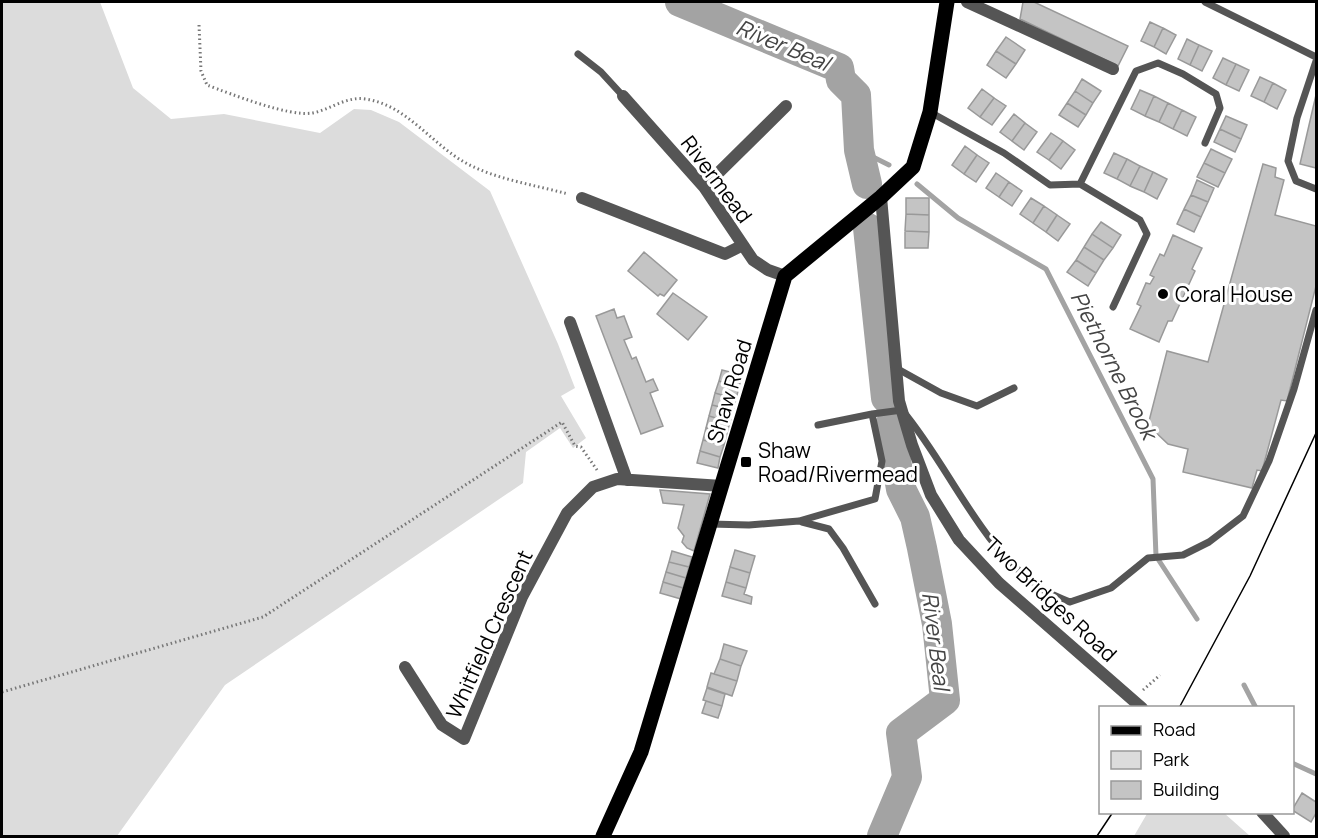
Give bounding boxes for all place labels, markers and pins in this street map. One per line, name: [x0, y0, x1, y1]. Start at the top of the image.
place label: Coral House: [1175, 280, 1293, 308]
marker: Coral House: [1156, 287, 1170, 301]
place label: Shaw Road/Rivermead: [758, 436, 918, 488]
marker: Shaw Road/Rivermead: [739, 455, 753, 469]

